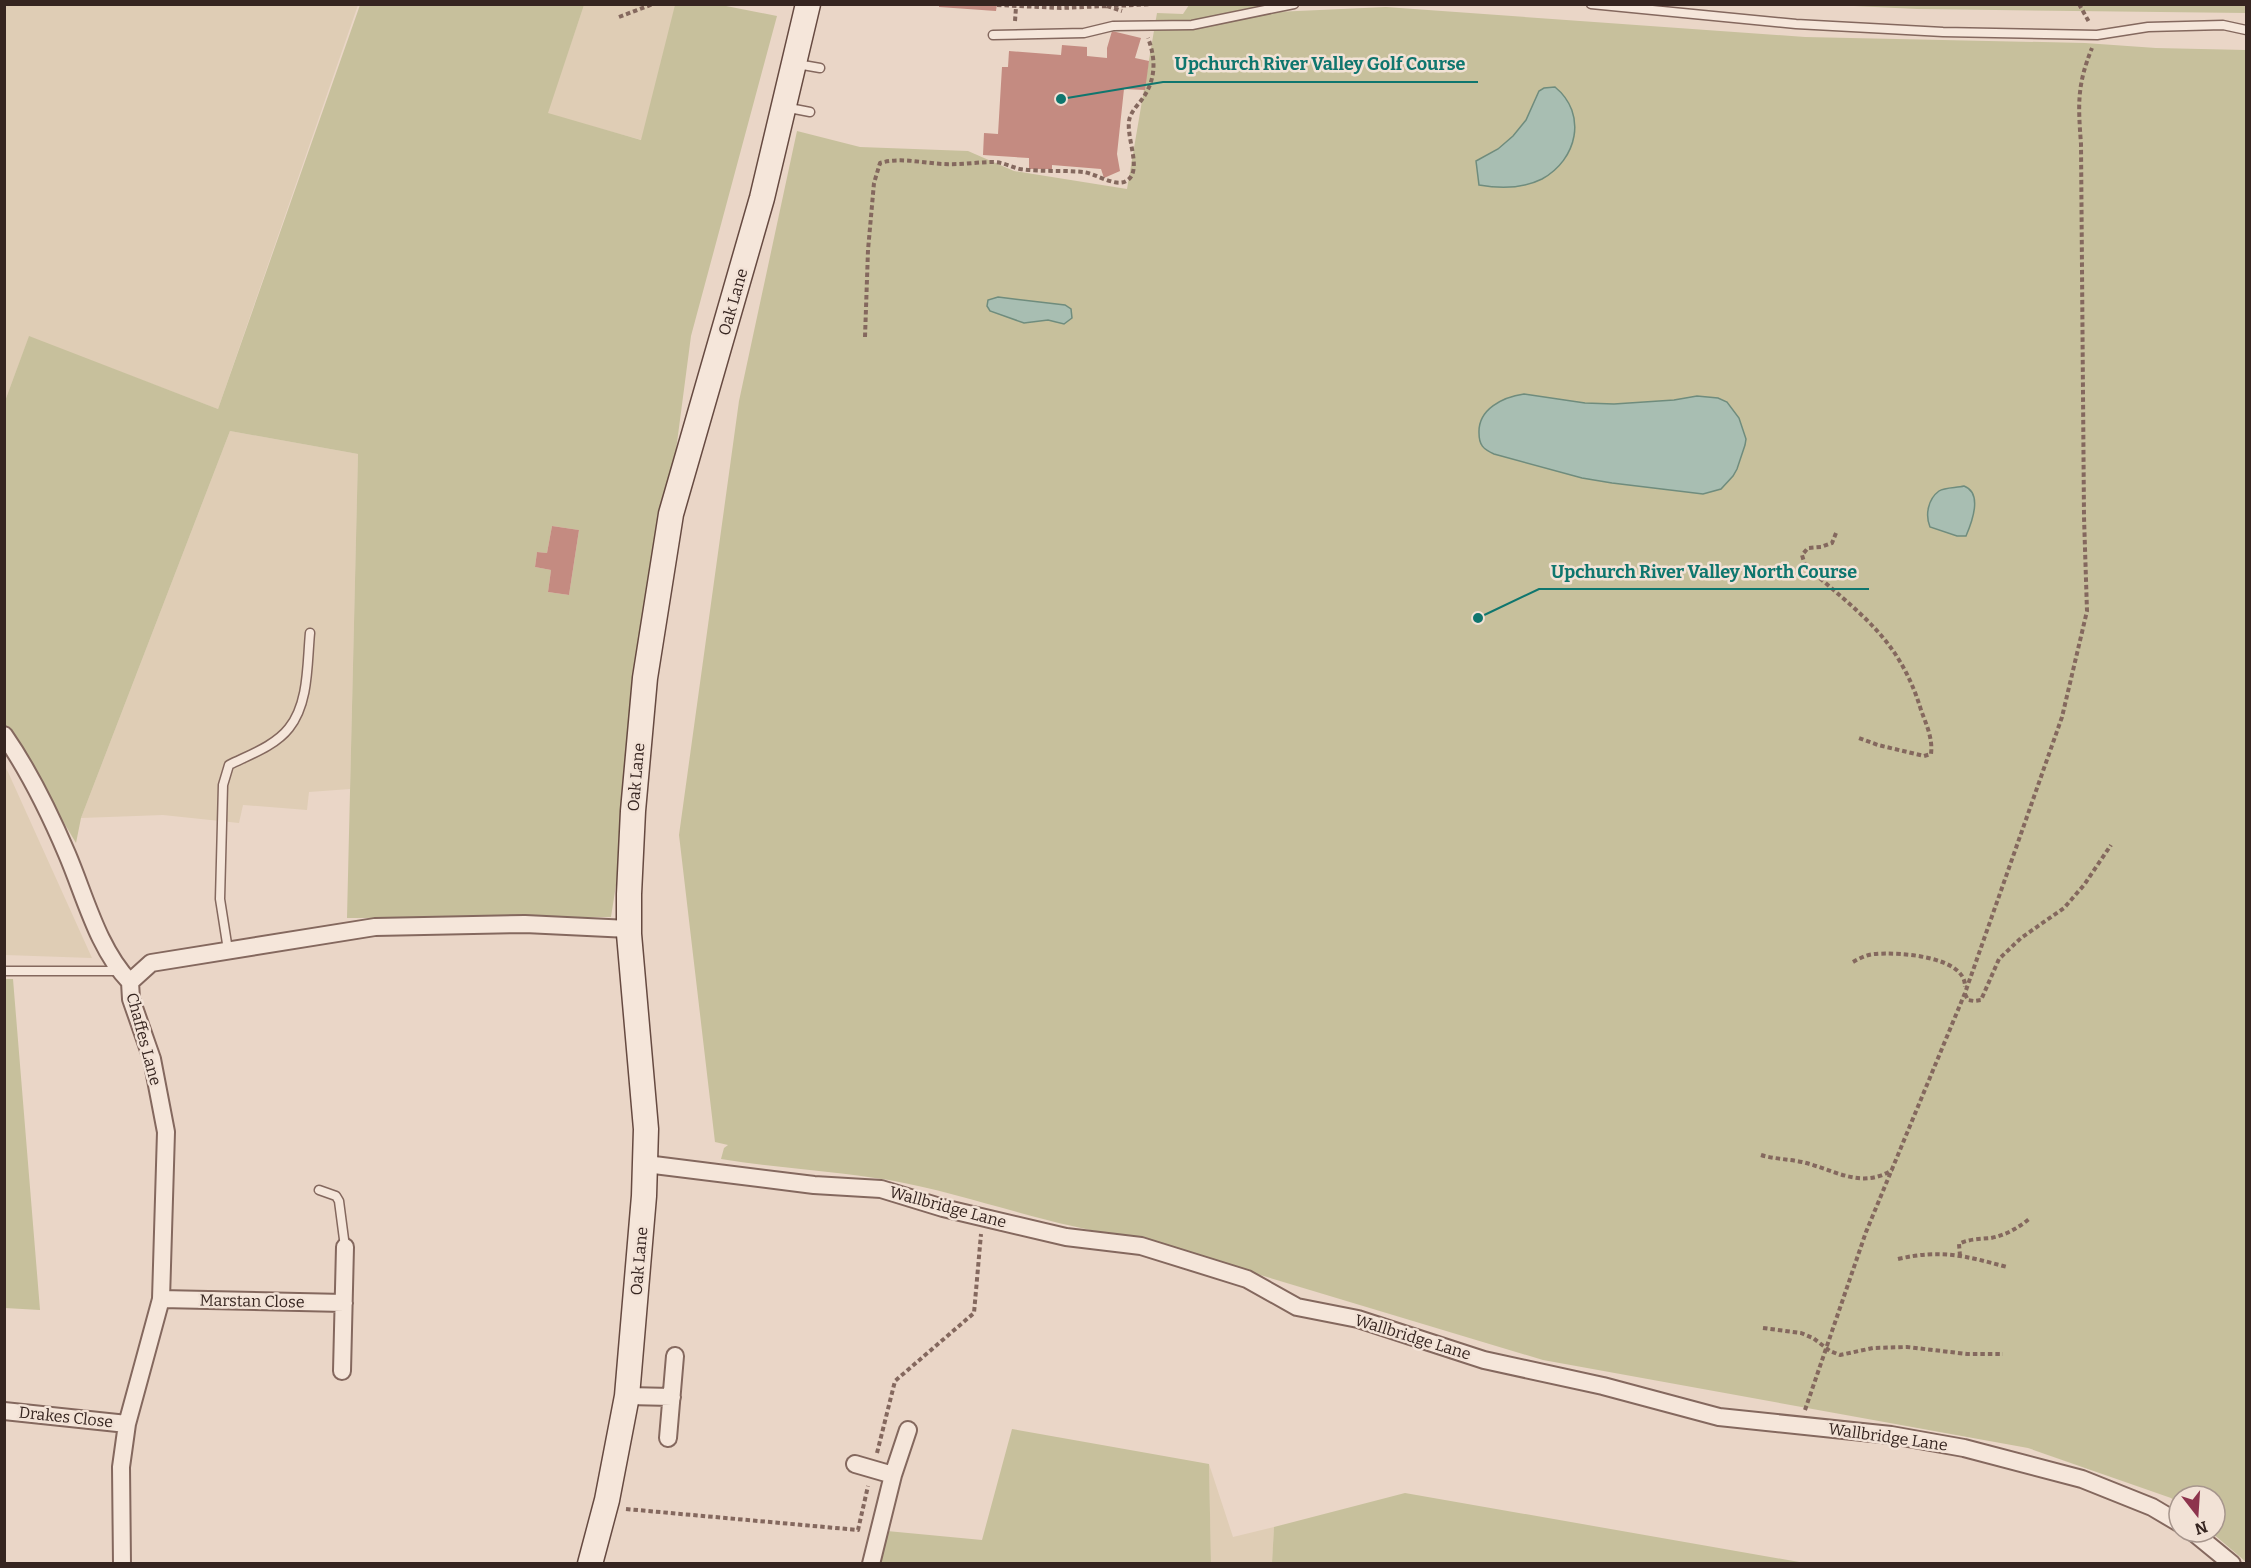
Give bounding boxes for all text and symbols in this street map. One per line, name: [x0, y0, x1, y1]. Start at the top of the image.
callout: Upchurch River Valley Golf Course: [1163, 46, 1478, 82]
text: Upchurch River Valley Golf Course: [1175, 53, 1466, 75]
street label: Oak Lane: [714, 266, 752, 338]
callout: Upchurch River Valley North Course: [1539, 553, 1869, 589]
text: Upchurch River Valley North Course: [1551, 561, 1857, 583]
street label: Oak Lane: [624, 742, 648, 812]
street label: Chaffes Lane: [123, 991, 165, 1087]
street label: Wallbridge Lane: [887, 1182, 1009, 1232]
street label: Oak Lane: [627, 1226, 651, 1296]
street label: Marstan Close: [199, 1291, 305, 1311]
street label: Wallbridge Lane: [1353, 1310, 1473, 1364]
street label: Drakes Close: [18, 1403, 114, 1431]
street label: Wallbridge Lane: [1827, 1419, 1949, 1455]
north arrow: [2167, 1484, 2227, 1544]
text: N: [2193, 1517, 2210, 1539]

